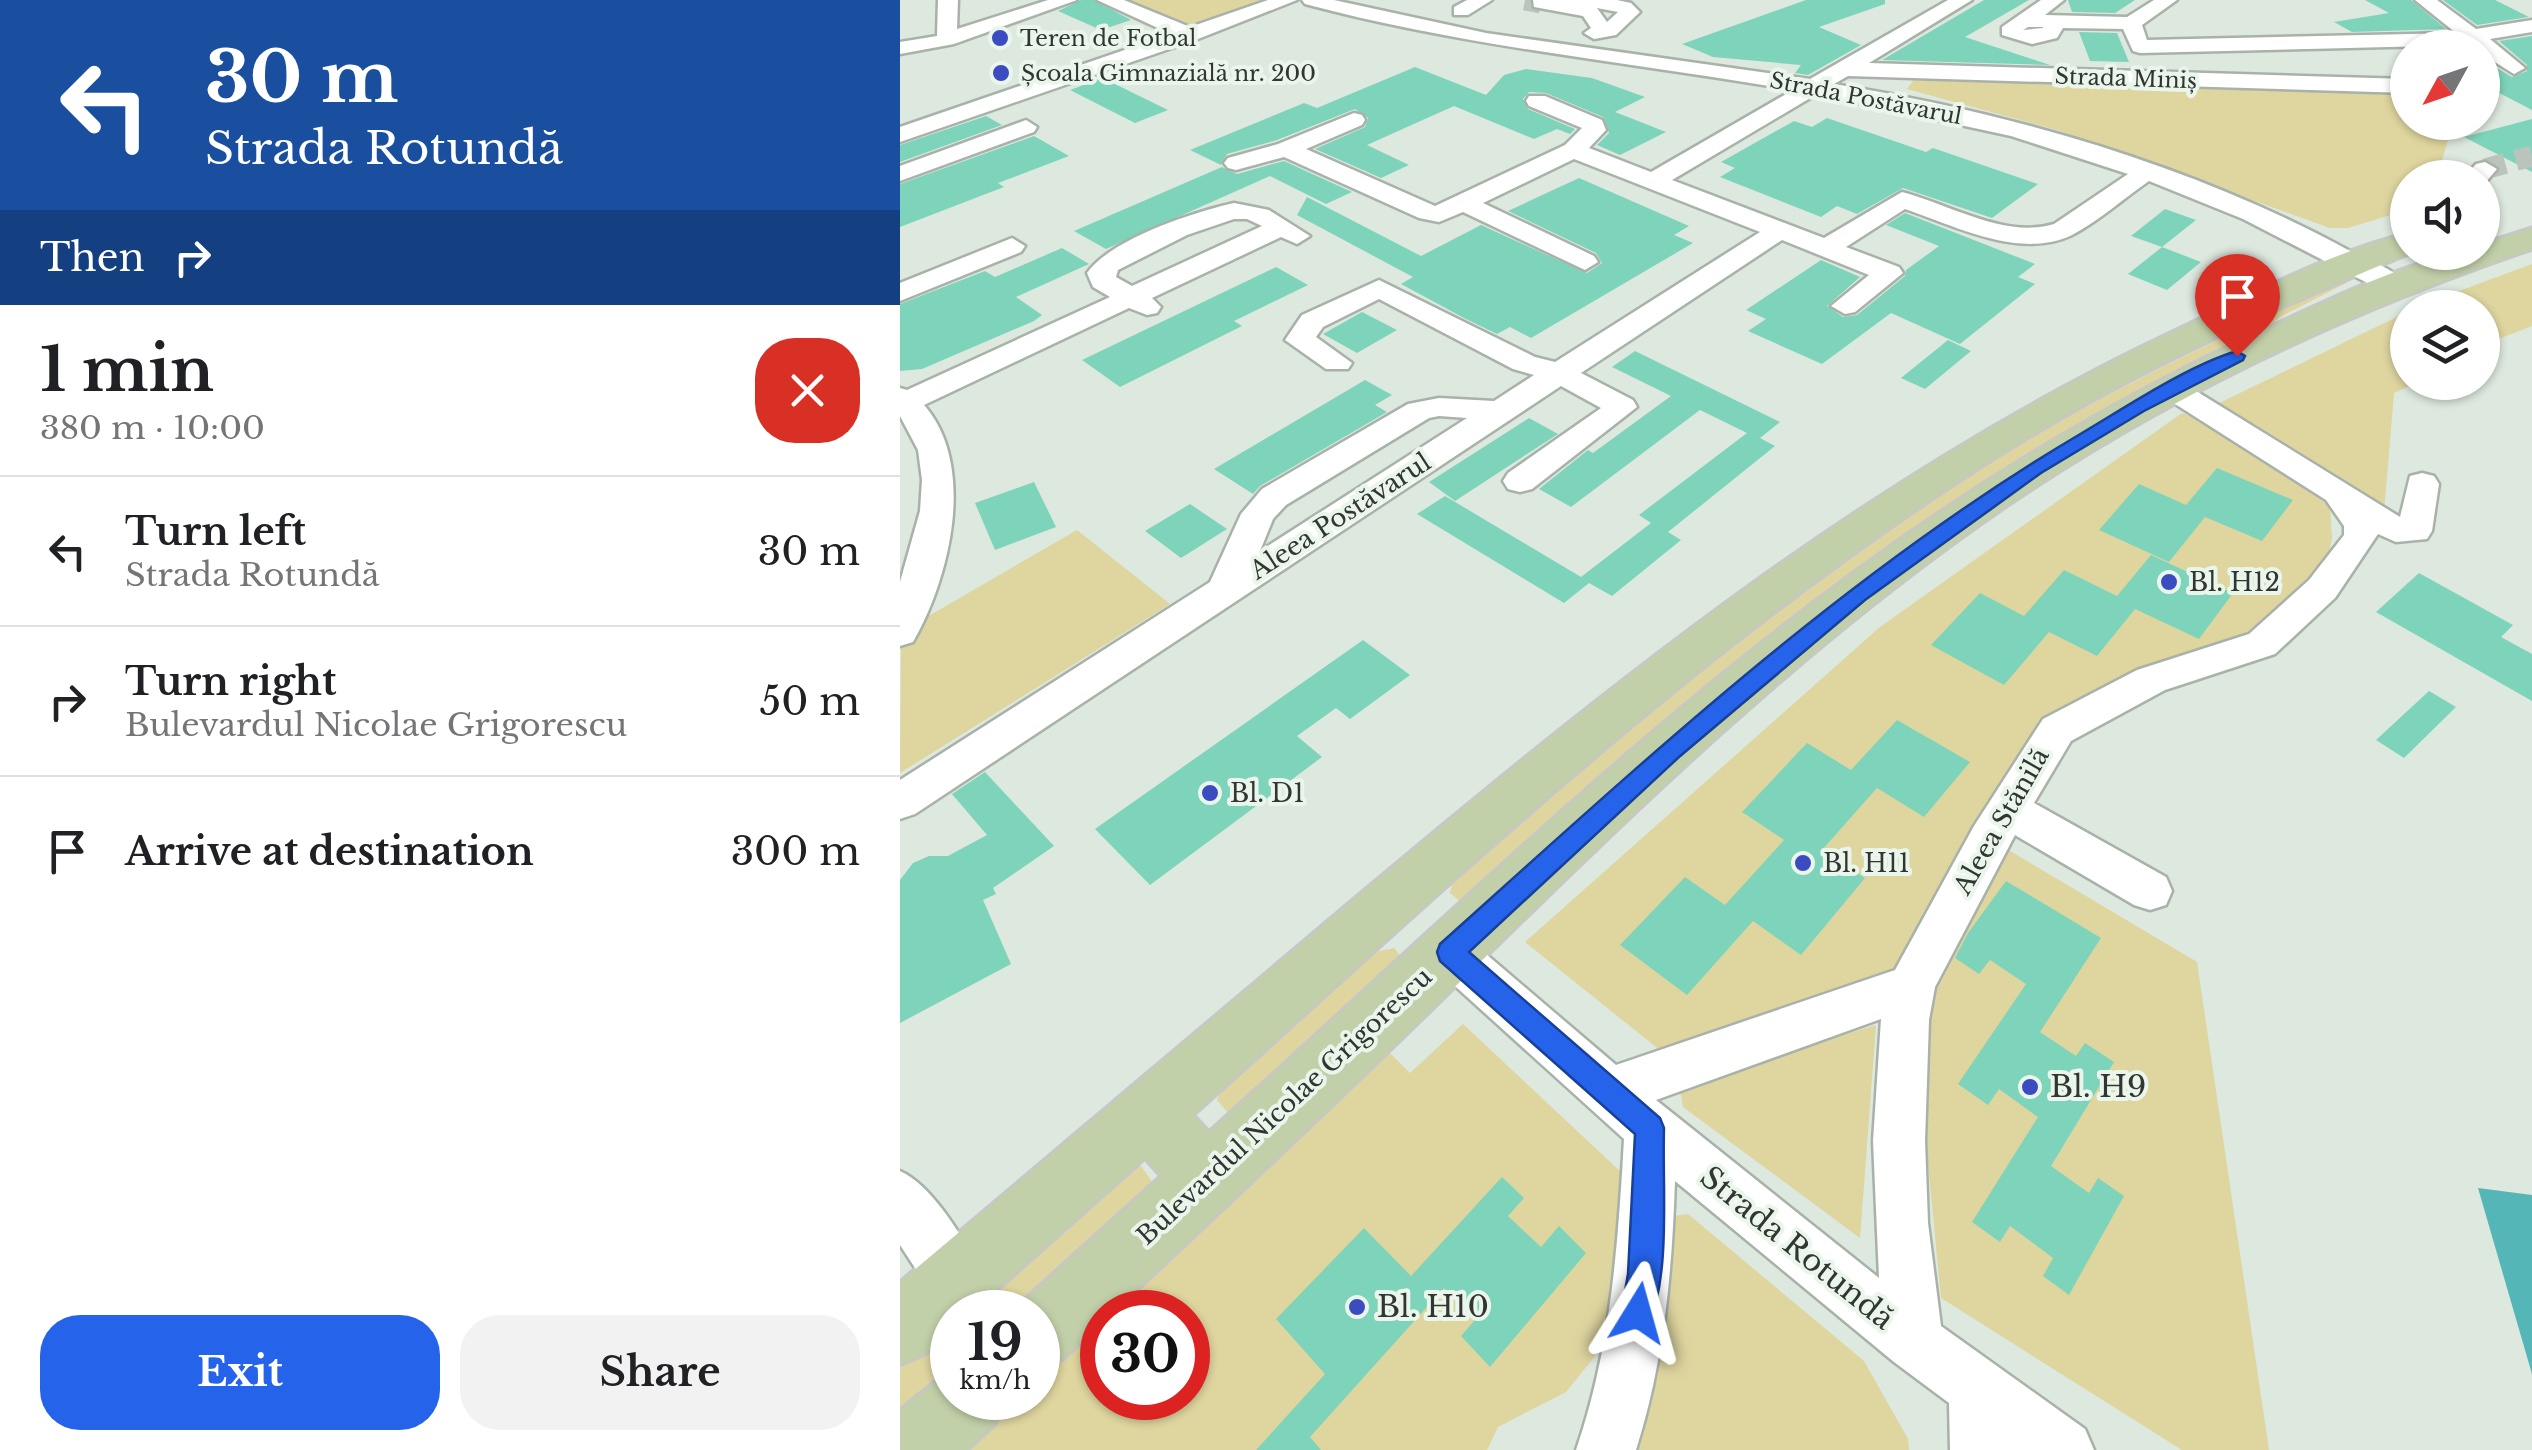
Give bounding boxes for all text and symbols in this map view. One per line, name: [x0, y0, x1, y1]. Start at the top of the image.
place label: Teren de Fotbal: [1020, 25, 1196, 52]
marker: Teren de Fotbal: [989, 27, 1011, 49]
north arrow: [2390, 30, 2500, 140]
map controls: [2390, 30, 2500, 400]
text: 30 m: [205, 34, 398, 121]
icon: left: [40, 40, 170, 170]
place label: Școala Gimnazială nr. 200: [1021, 60, 1316, 87]
marker: Școala Gimnazială nr. 200: [990, 62, 1012, 84]
street label: Strada Miniș: [2054, 63, 2198, 94]
street label: Strada Postăvarul: [1768, 67, 1964, 130]
text: Strada Rotundă: [205, 120, 563, 176]
button: sound: [2390, 160, 2500, 270]
icon: right: [165, 230, 220, 285]
text: Then: [40, 234, 145, 281]
pin: [2195, 254, 2280, 357]
icon: arrive: [2210, 269, 2265, 324]
button: layers: [2390, 290, 2500, 400]
text: 1 min: [40, 333, 214, 407]
button: close: [755, 338, 860, 443]
text: 380 m · 10:00: [40, 408, 265, 448]
street label: Aleea Postăvarul: [1243, 446, 1437, 587]
text: Turn left: [125, 508, 306, 555]
icon: left: [40, 524, 95, 579]
text: 30 m: [758, 528, 860, 575]
text: Strada Rotundă: [125, 555, 379, 595]
place label: Bl. H12: [2189, 567, 2280, 598]
marker: Bl. H12: [2158, 571, 2180, 593]
text: Turn right: [125, 658, 336, 705]
icon: right: [40, 674, 95, 729]
text: 50 m: [760, 678, 860, 725]
text: Bulevardul Nicolae Grigorescu: [125, 705, 627, 745]
street label: Aleea Stănilă: [1947, 742, 2056, 901]
place label: Bl. D1: [1230, 778, 1304, 809]
marker: Bl. D1: [1199, 782, 1221, 804]
icon: arrive: [40, 824, 95, 879]
text: Arrive at destination: [125, 828, 534, 875]
text: 300 m: [731, 828, 860, 875]
place label: Bl. H11: [1823, 848, 1910, 879]
marker: Bl. H11: [1792, 852, 1814, 874]
street label: Bulevardul Nicolae Grigorescu: [1130, 961, 1439, 1251]
place label: Bl. H9: [2050, 1068, 2146, 1105]
marker: Bl. H9: [2019, 1076, 2041, 1098]
street label: Strada Rotundă: [1693, 1158, 1902, 1337]
position arrow: [1586, 1261, 1690, 1365]
place label: Bl. H10: [1377, 1288, 1489, 1325]
speed limit sign: 30: [1080, 1290, 1210, 1420]
marker: Bl. H10: [1346, 1296, 1368, 1318]
text: 19: [967, 1311, 1023, 1374]
button: Exit: [40, 1315, 440, 1430]
button: Share: [460, 1315, 860, 1430]
text: km/h: [960, 1365, 1030, 1396]

